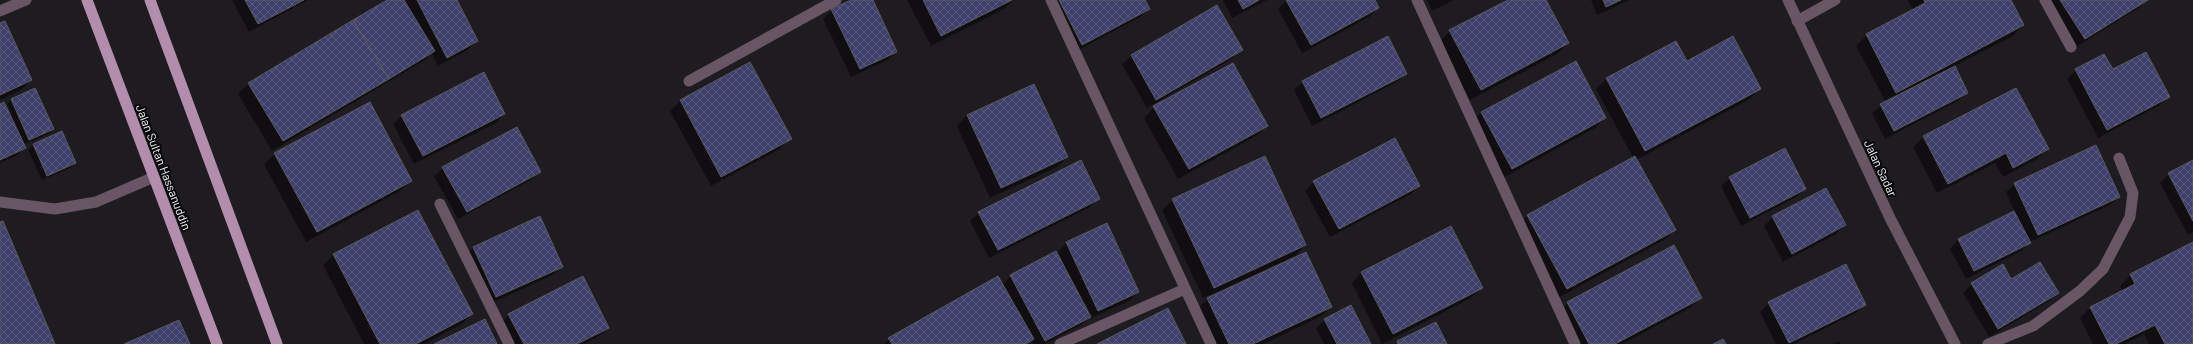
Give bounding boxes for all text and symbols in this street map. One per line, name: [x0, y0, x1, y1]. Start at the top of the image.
street label: Jalan Sultan Hassanuddin: [134, 102, 194, 232]
street label: Jalan Sadar: [1862, 137, 1900, 199]

